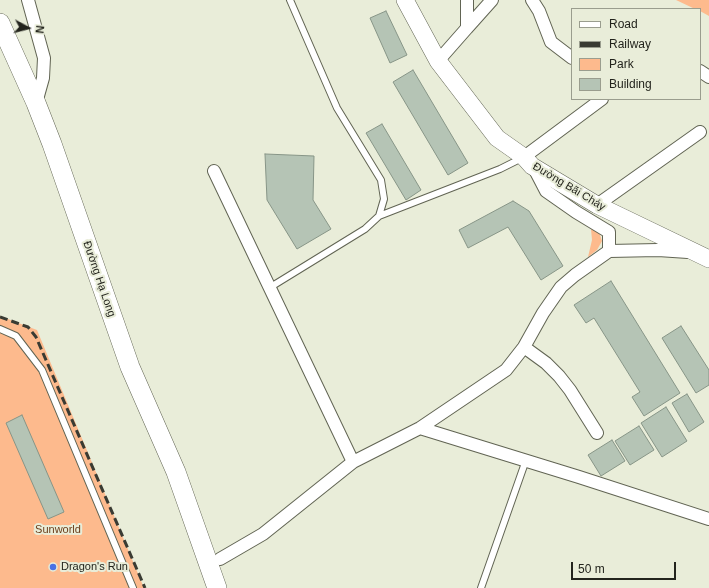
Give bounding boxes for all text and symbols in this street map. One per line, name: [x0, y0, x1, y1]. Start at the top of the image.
north arrow: [8, 8, 48, 48]
legend: [571, 8, 701, 100]
text: Road: [609, 17, 638, 31]
text: N: [33, 25, 46, 34]
text: Railway: [609, 37, 651, 51]
text: Park: [609, 57, 634, 71]
text: Building: [609, 77, 652, 91]
street label: Đường Bãi Cháy: [530, 160, 608, 214]
street label: Đường Hạ Long: [80, 239, 118, 319]
park label: Sunworld: [35, 523, 81, 537]
scale bar: [573, 554, 678, 580]
place label: Dragon's Run: [61, 560, 128, 574]
marker: Dragon's Run: [48, 562, 58, 572]
text: 50 m: [578, 562, 605, 576]

